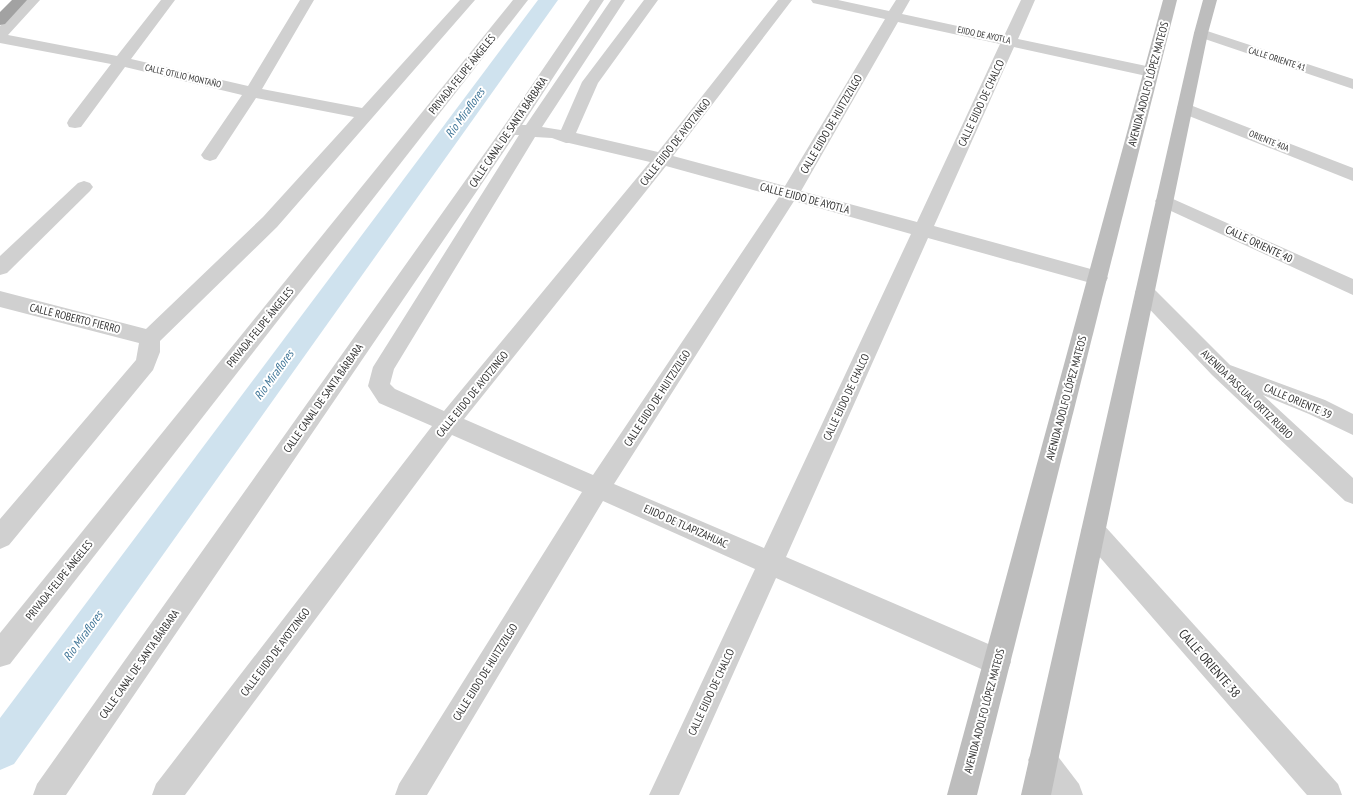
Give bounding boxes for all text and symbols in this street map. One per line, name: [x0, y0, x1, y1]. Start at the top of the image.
street label: AVENIDA ADOLFO LÓPEZ MATEOS: [1125, 20, 1171, 148]
street label: EJIDO DE AYOTLA: [956, 24, 1012, 46]
street label: PRIVADA FELIPE ÁNGELES: [425, 31, 499, 117]
street label: CALLE ORIENTE 41: [1247, 44, 1307, 73]
street label: CALLE EJIDO DE CHALCO: [955, 57, 1007, 149]
street label: CALLE OTILIO MONTAÑO: [144, 61, 222, 90]
street label: CALLE EJIDO DE HUITZIZILGO: [797, 72, 865, 176]
street label: CALLE CANAL DE SANTA BÁRBARA: [466, 73, 551, 190]
water label: Rio Miraflores: [442, 83, 489, 140]
street label: CALLE EJIDO DE AYOTZINGO: [637, 96, 713, 188]
street label: ORIENTE 40A: [1248, 128, 1292, 154]
street label: CALLE EJIDO DE AYOTLA: [759, 179, 852, 217]
street label: CALLE ORIENTE 40: [1223, 222, 1295, 266]
street label: PRIVADA FELIPE ÁNGELES: [223, 284, 297, 370]
street label: CALLE ROBERTO FIERRO: [28, 300, 122, 336]
street label: AVENIDA ADOLFO LÓPEZ MATEOS: [1043, 334, 1089, 462]
street label: CALLE CANAL DE SANTA BÁRBARA: [280, 340, 367, 455]
water label: Rio Miraflores: [251, 345, 298, 402]
street label: AVENIDA PASCUAL ORTIZ RUBIO: [1198, 346, 1296, 442]
street label: CALLE EJIDO DE HUITZIZILGO: [621, 347, 693, 449]
street label: CALLE EJIDO DE AYOTZINGO: [433, 348, 511, 440]
street label: CALLE EJIDO DE CHALCO: [820, 351, 872, 443]
street label: CALLE ORIENTE 39: [1262, 380, 1334, 422]
street label: EJIDO DE TLAPIZAHUAC: [642, 501, 730, 551]
street label: PRIVADA FELIPE ÁNGELES: [22, 537, 96, 623]
street label: CALLE EJIDO DE AYOTZINGO: [237, 605, 313, 699]
water label: Rio Miraflores: [60, 606, 107, 663]
street label: CALLE CANAL DE SANTA BÁRBARA: [96, 606, 183, 721]
street label: CALLE EJIDO DE HUITZIZILGO: [449, 621, 521, 723]
street label: CALLE ORIENTE 38: [1175, 625, 1244, 701]
street label: CALLE EJIDO DE CHALCO: [685, 646, 737, 738]
street label: AVENIDA ADOLFO LÓPEZ MATEOS: [961, 647, 1007, 775]

